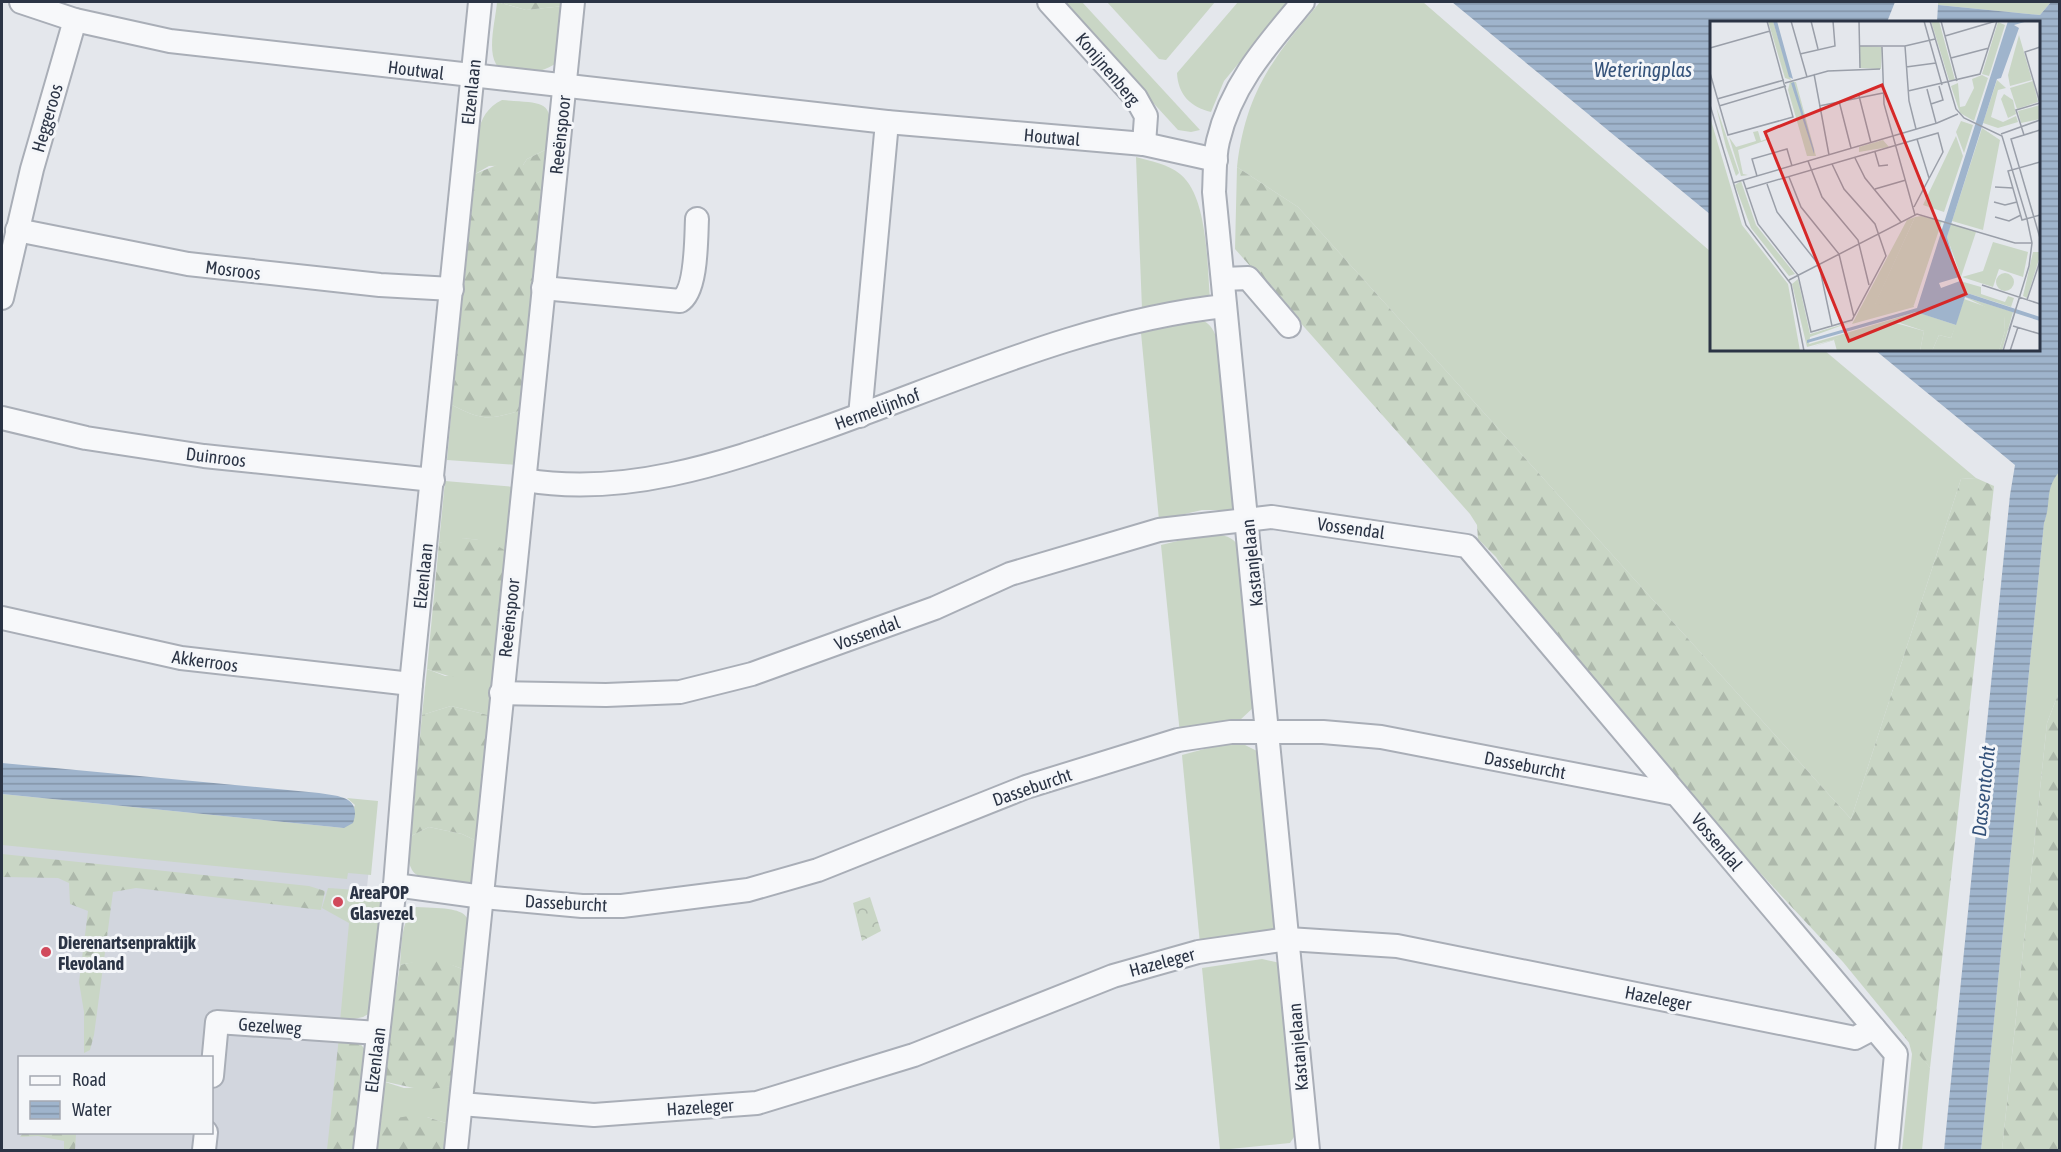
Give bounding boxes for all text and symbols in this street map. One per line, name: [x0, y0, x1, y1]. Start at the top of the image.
inset map: [1710, 21, 2040, 351]
street label: Konijnenberg: [1071, 28, 1145, 110]
street label: Houtwal: [387, 56, 446, 84]
street label: Elzenlaan: [457, 58, 485, 126]
water label: Weteringplas: [1594, 58, 1692, 81]
street label: Heggeroos: [27, 81, 67, 155]
street label: Reeënspoor: [545, 94, 575, 175]
street label: Houtwal: [1023, 124, 1081, 150]
street label: Mosroos: [204, 256, 262, 284]
street label: Hermelijnhof: [832, 384, 922, 434]
street label: Duinroos: [185, 443, 247, 471]
street label: Vossendal: [1316, 513, 1386, 543]
street label: Kastanjelaan: [1237, 518, 1267, 608]
street label: Elzenlaan: [409, 542, 437, 610]
street label: Reeënspoor: [494, 577, 524, 658]
street label: Vossendal: [831, 611, 903, 655]
street label: Akkerroos: [171, 646, 239, 676]
water label: Dassentocht: [1967, 744, 1999, 838]
street label: Dasseburcht: [1483, 747, 1567, 783]
street label: Dasseburcht: [990, 764, 1074, 810]
street label: Vossendal: [1687, 809, 1747, 875]
place label: AreaPOP Glasvezel: [349, 882, 414, 924]
street label: Dasseburcht: [524, 890, 608, 916]
marker: AreaPOP Glasvezel: [331, 895, 345, 909]
place label: Dierenartsenpraktijk Flevoland: [58, 932, 197, 974]
street label: Hazeleger: [1127, 943, 1198, 981]
marker: Dierenartsenpraktijk Flevoland: [39, 945, 53, 959]
street label: Hazeleger: [1623, 981, 1694, 1015]
street label: Kastanjelaan: [1284, 1002, 1312, 1092]
street label: Gezelweg: [238, 1013, 303, 1039]
street label: Elzenlaan: [361, 1026, 389, 1094]
legend: [18, 1056, 213, 1134]
text: Road: [72, 1069, 106, 1090]
street label: Hazeleger: [666, 1094, 735, 1120]
text: Water: [72, 1099, 112, 1120]

